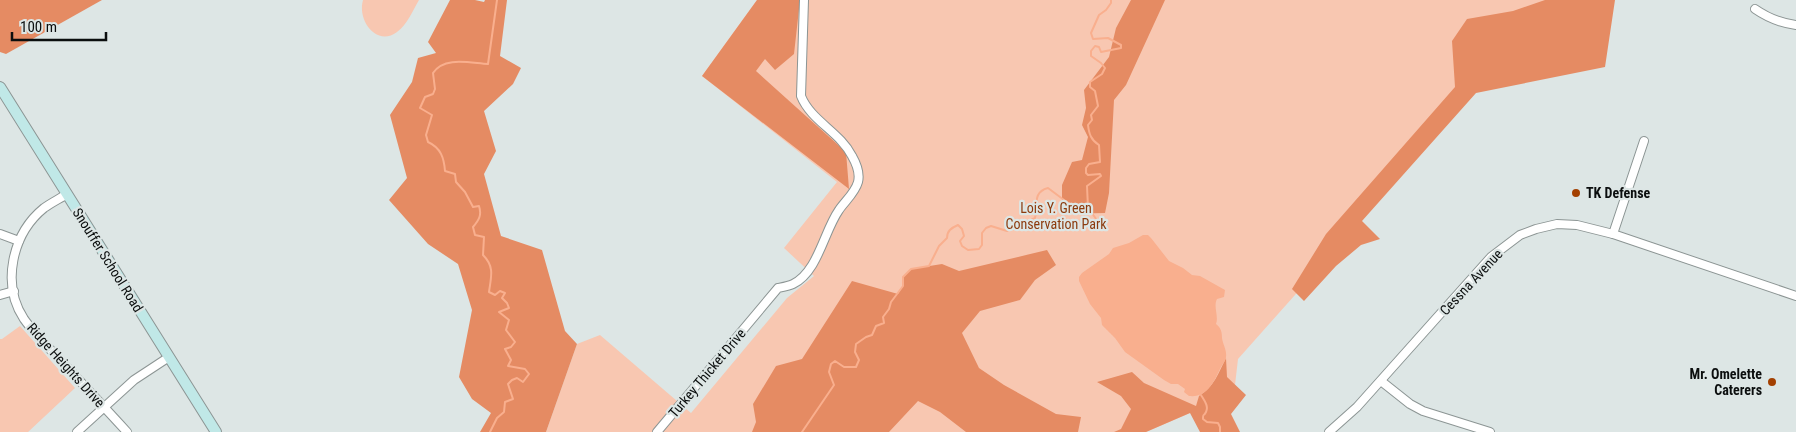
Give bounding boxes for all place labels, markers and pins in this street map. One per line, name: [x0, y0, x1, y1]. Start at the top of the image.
place label: TK Defense: [1586, 185, 1651, 201]
marker: TK Defense: [1570, 187, 1582, 199]
place label: Mr. Omelette Caterers: [1690, 366, 1762, 398]
marker: Mr. Omelette Caterers: [1766, 376, 1778, 388]

